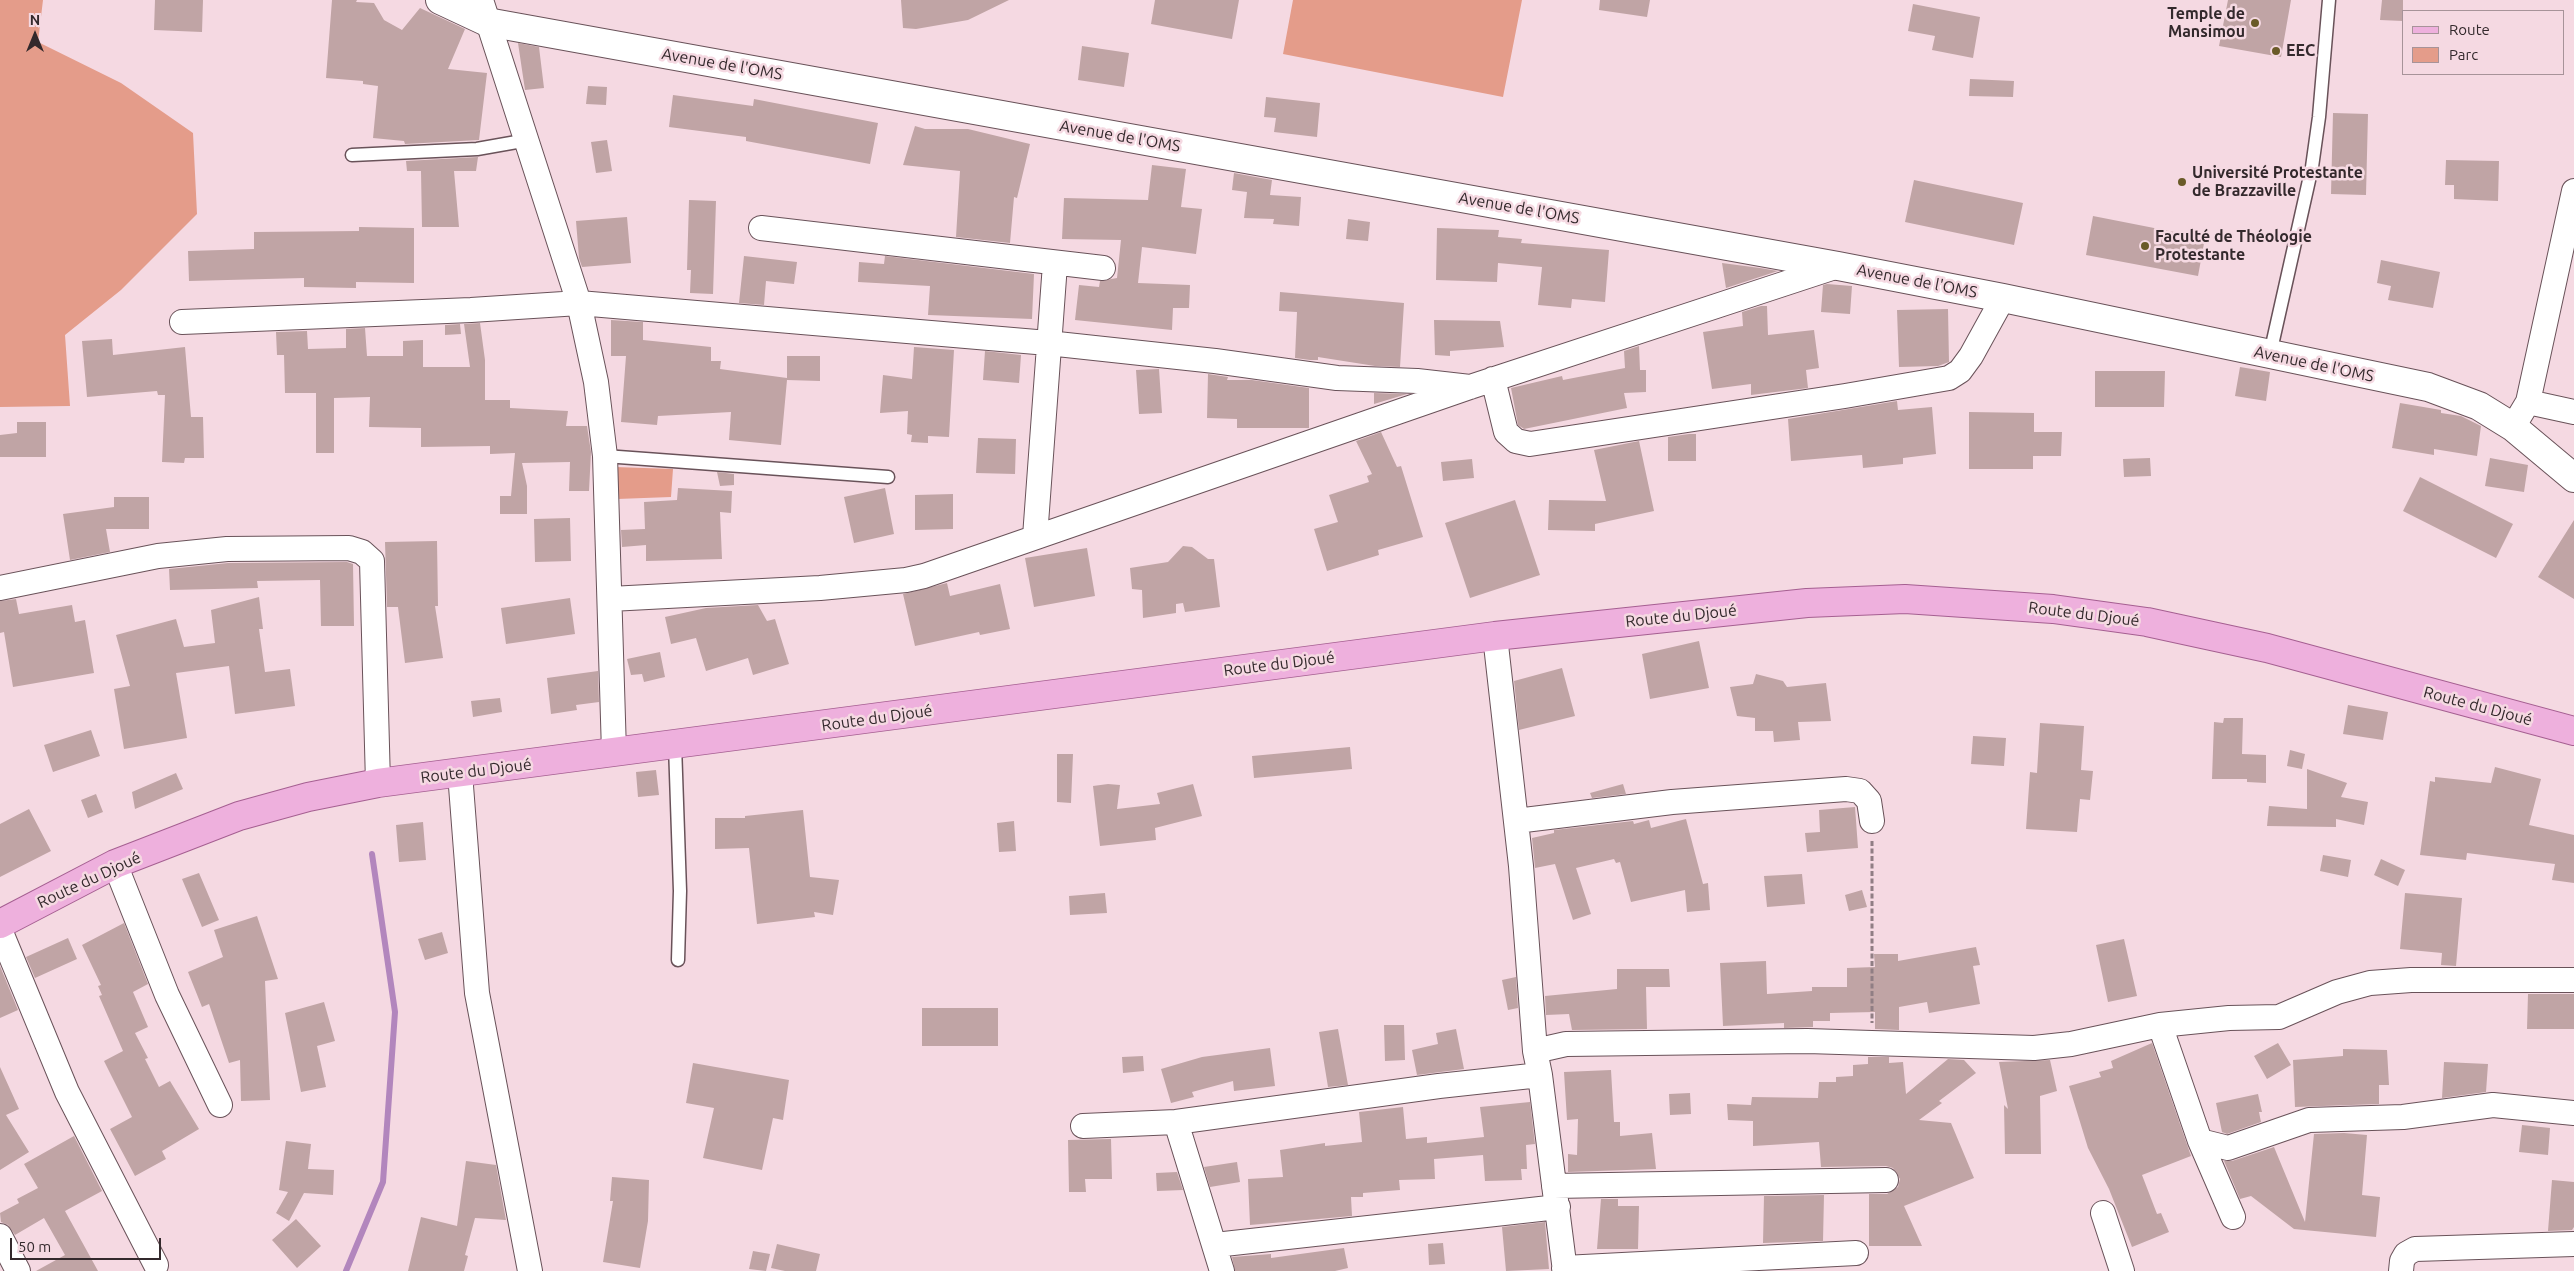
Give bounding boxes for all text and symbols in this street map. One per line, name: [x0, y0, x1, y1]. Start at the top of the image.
place label: Temple de Mansimou: [2167, 4, 2245, 42]
north arrow: [10, 10, 60, 60]
legend: [2402, 10, 2564, 75]
text: N: [30, 12, 40, 28]
marker: Temple de Mansimou: [2249, 17, 2261, 29]
text: Route: [2449, 21, 2490, 38]
place label: EEC: [2286, 41, 2315, 61]
street label: Avenue de l'OMS: [660, 44, 784, 84]
marker: EEC: [2270, 45, 2282, 57]
text: Parc: [2449, 46, 2478, 63]
street label: Avenue de l'OMS: [1058, 116, 1182, 156]
place label: Université Protestante de Brazzaville: [2192, 163, 2363, 201]
marker: Université Protestante de Brazzaville: [2176, 176, 2188, 188]
street label: Avenue de l'OMS: [1457, 188, 1581, 228]
place label: Faculté de Théologie Protestante: [2155, 227, 2312, 265]
marker: Faculté de Théologie Protestante: [2139, 240, 2151, 252]
street label: Avenue de l'OMS: [1855, 260, 1979, 302]
street label: Avenue de l'OMS: [2252, 342, 2376, 386]
street label: Route du Djoué: [2027, 598, 2141, 630]
street label: Route du Djoué: [1624, 601, 1738, 631]
street label: Route du Djoué: [1222, 648, 1336, 680]
street label: Route du Djoué: [2421, 682, 2535, 730]
street label: Route du Djoué: [820, 701, 934, 735]
street label: Route du Djoué: [419, 755, 533, 787]
street label: Route du Djoué: [34, 848, 144, 912]
scale bar: [12, 1228, 164, 1260]
text: 50 m: [18, 1238, 51, 1255]

